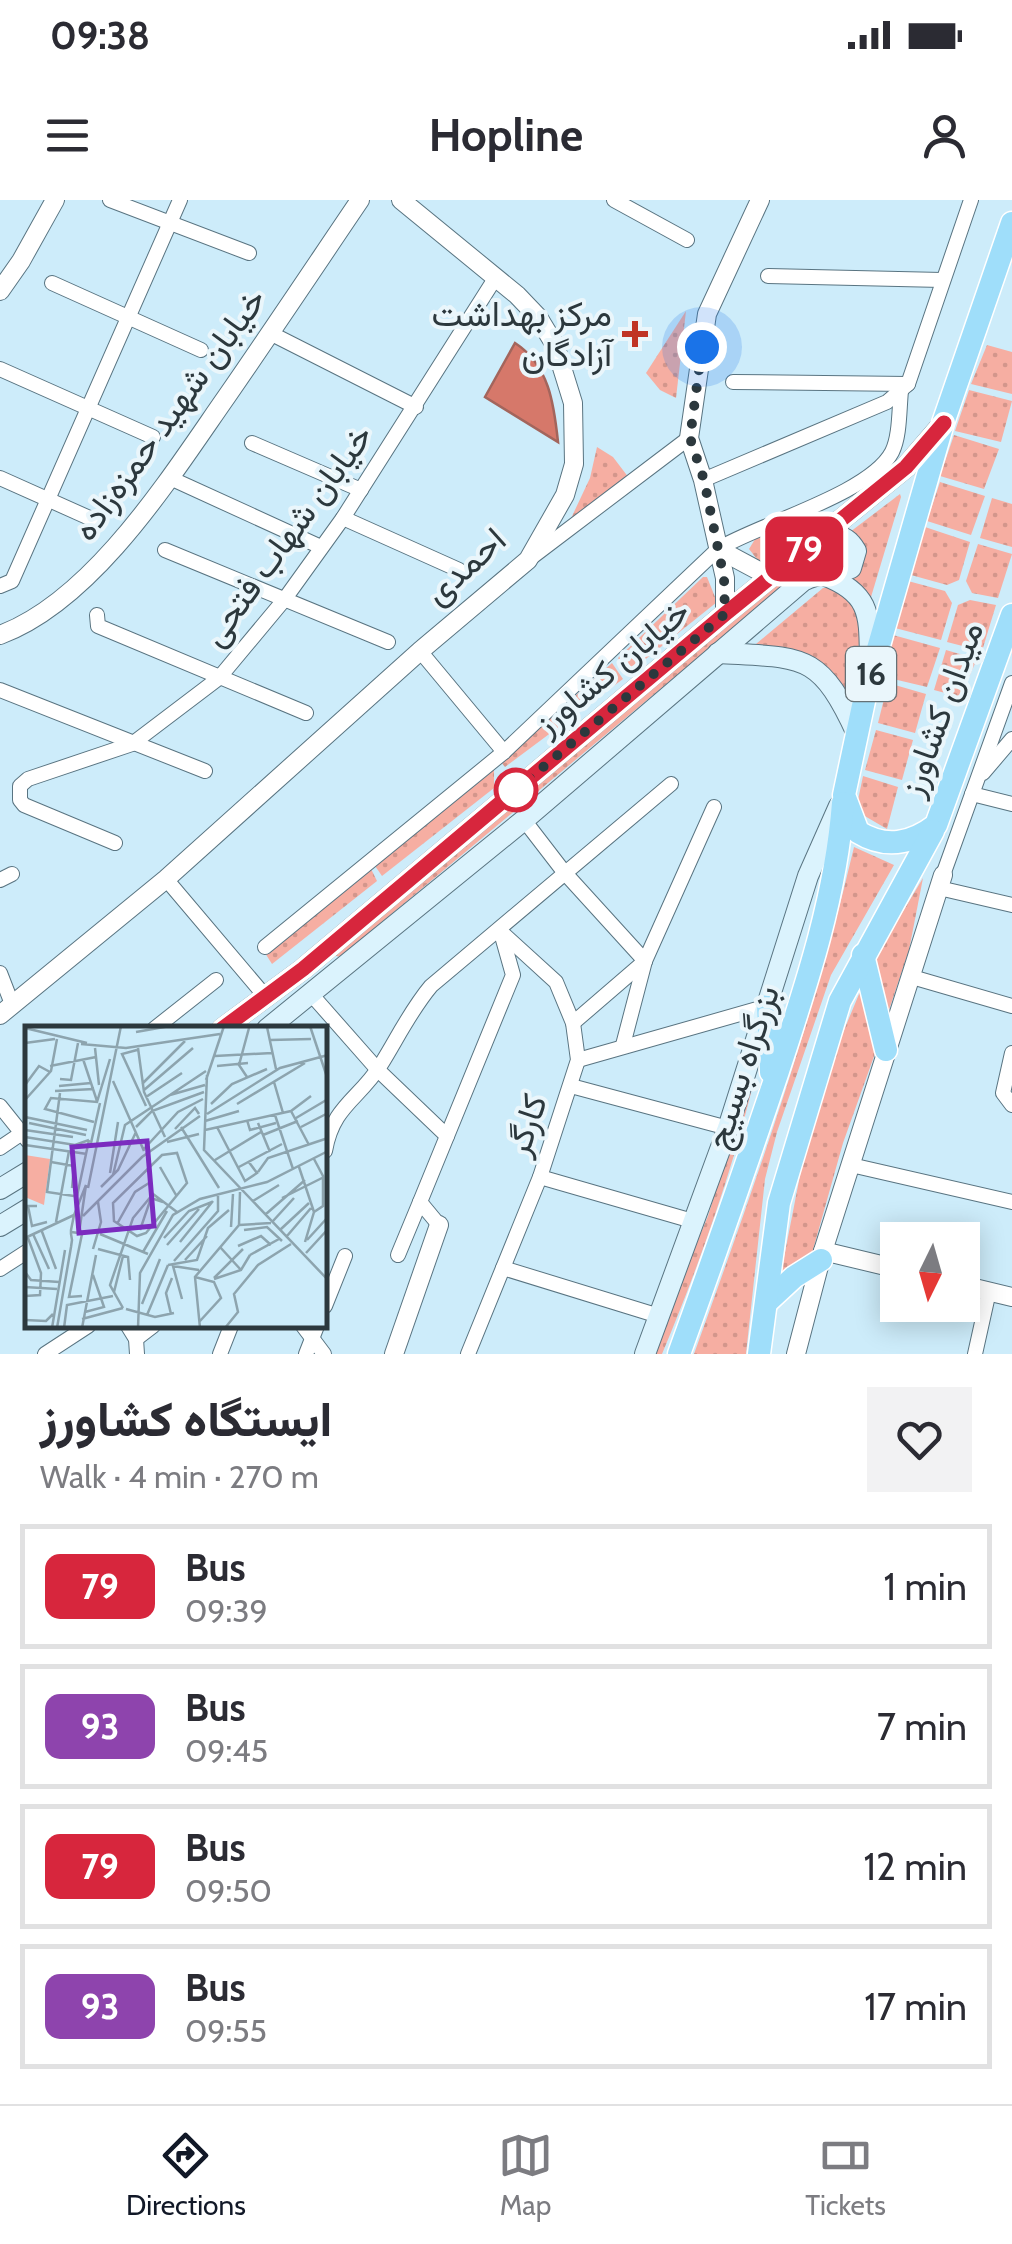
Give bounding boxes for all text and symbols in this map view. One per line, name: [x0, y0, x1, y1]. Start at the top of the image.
text: 09:38: [50, 12, 150, 59]
icon: menu: [40, 108, 95, 163]
text: Hopline: [429, 108, 583, 162]
icon: person: [917, 108, 972, 163]
street label: خیابان شهید حمزه‌زاده: [62, 279, 276, 549]
place label: مرکز بهداشت آزادگان: [432, 292, 615, 376]
marker: مرکز بهداشت آزادگان: [622, 321, 648, 347]
your location: [677, 322, 727, 372]
street label: خیابان شهاب فتحی: [192, 415, 382, 655]
line badge: 79: [759, 516, 849, 582]
street label: احمدی: [415, 518, 514, 613]
text: 79: [785, 528, 823, 571]
street label: خیابان کشاورز: [524, 589, 699, 745]
street label: میدان کشاورز: [889, 616, 993, 803]
road number: 16: [846, 647, 896, 701]
unlabelled marker: [495, 769, 537, 811]
street label: بزرگراه بسیج: [695, 980, 791, 1155]
inset map: [25, 1026, 328, 1329]
street label: کارگر: [495, 1088, 557, 1163]
north arrow: [880, 1222, 980, 1322]
map controls: [880, 1222, 980, 1322]
button: heart: [867, 1387, 972, 1492]
text: ایستگاه کشاورز: [40, 1390, 332, 1448]
text: Walk · 4 min · 270 m: [40, 1457, 319, 1496]
text: Bus: [185, 1544, 246, 1591]
text: 1 min: [883, 1563, 967, 1610]
text: 79: [81, 1565, 119, 1608]
text: 09:39: [185, 1591, 268, 1630]
text: Bus: [185, 1684, 246, 1731]
text: 7 min: [877, 1703, 967, 1750]
text: 93: [81, 1705, 119, 1748]
text: 09:45: [185, 1731, 268, 1770]
text: Bus: [185, 1824, 246, 1871]
text: 12 min: [864, 1843, 967, 1890]
text: 79: [81, 1845, 119, 1888]
text: 09:50: [185, 1871, 272, 1910]
text: Bus: [185, 1964, 246, 2011]
text: 17 min: [864, 1983, 967, 2030]
text: 93: [81, 1985, 119, 2028]
text: 09:55: [185, 2011, 267, 2050]
tab: Directions: [126, 2128, 246, 2222]
tab: Map: [498, 2128, 553, 2222]
tab: Tickets: [805, 2128, 886, 2222]

